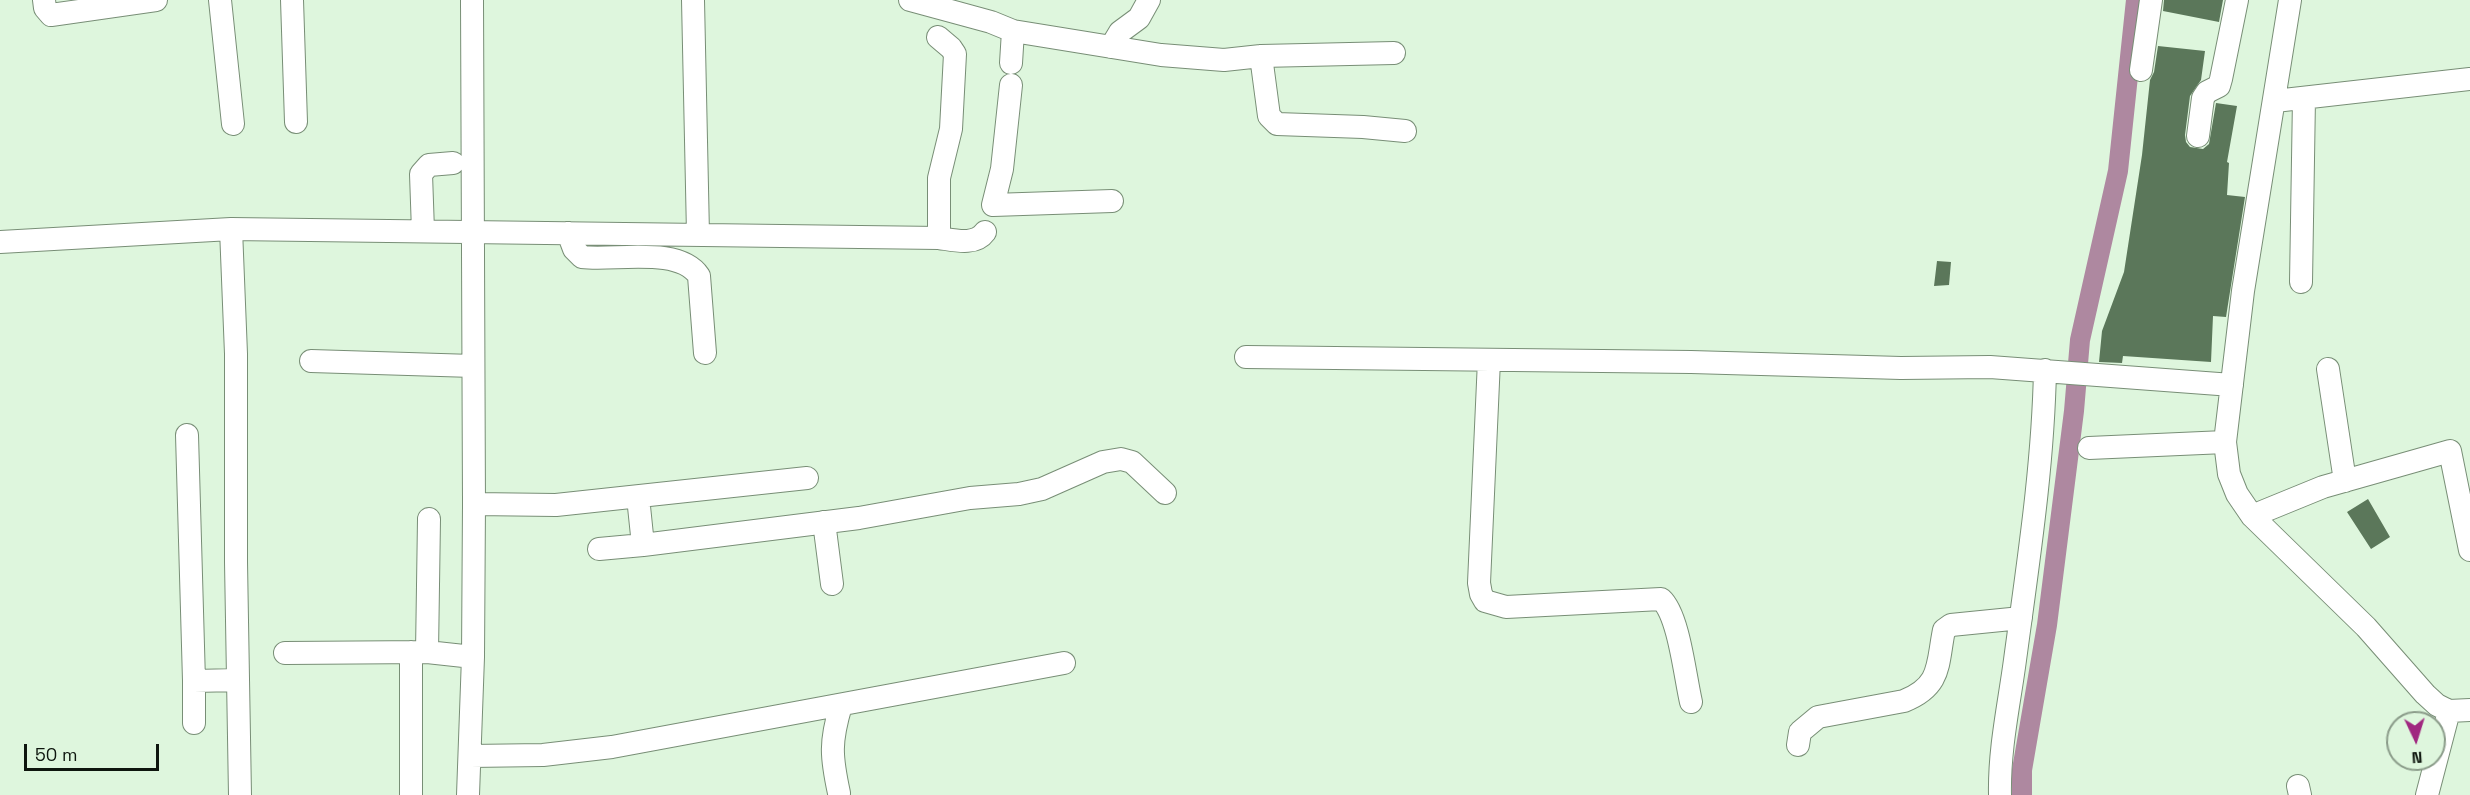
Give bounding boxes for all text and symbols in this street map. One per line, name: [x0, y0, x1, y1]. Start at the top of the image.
north arrow: [2386, 711, 2446, 771]
scale bar: [27, 732, 162, 770]
text: 50 m: [35, 743, 77, 766]
text: N: [2411, 747, 2423, 768]

